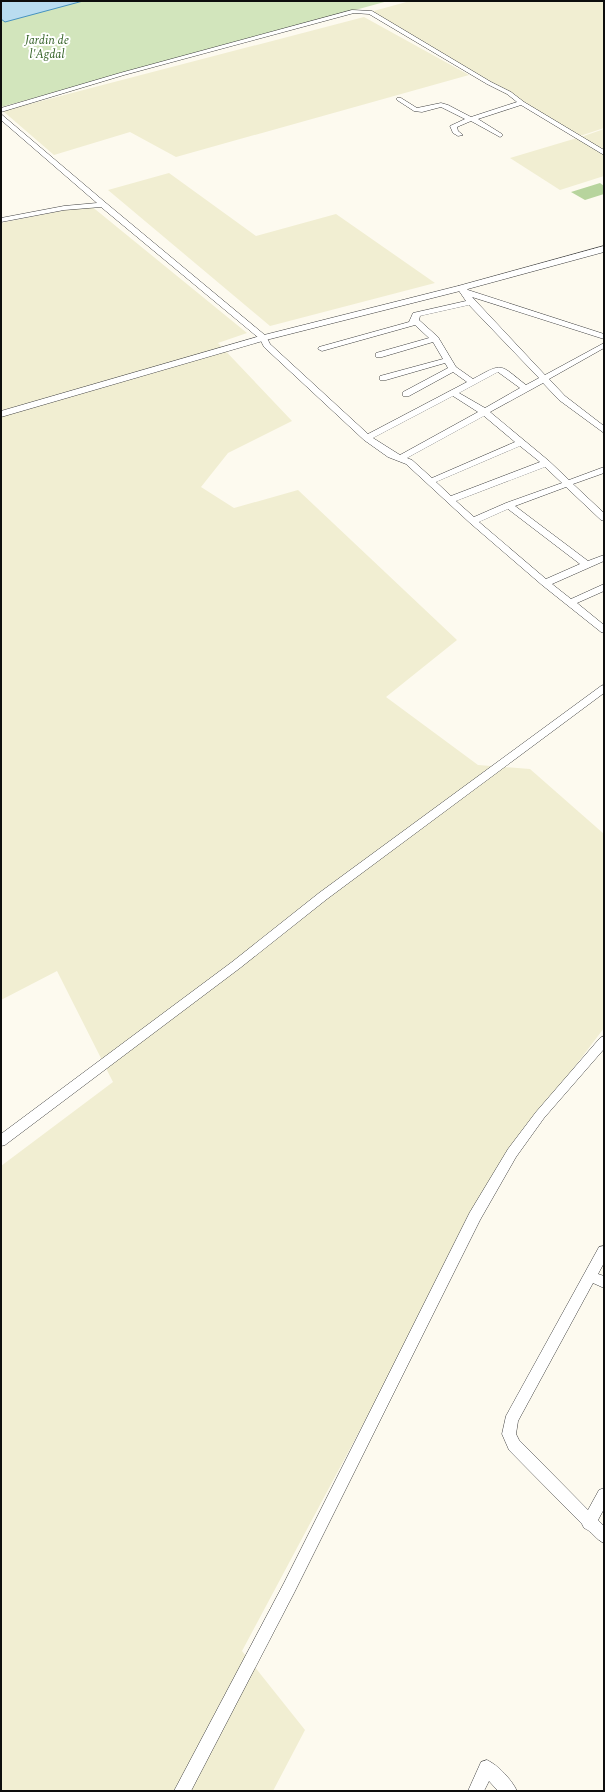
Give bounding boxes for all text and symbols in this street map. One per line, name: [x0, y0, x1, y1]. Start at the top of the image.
park label: Jardin de l'Agdal: [24, 31, 69, 64]

